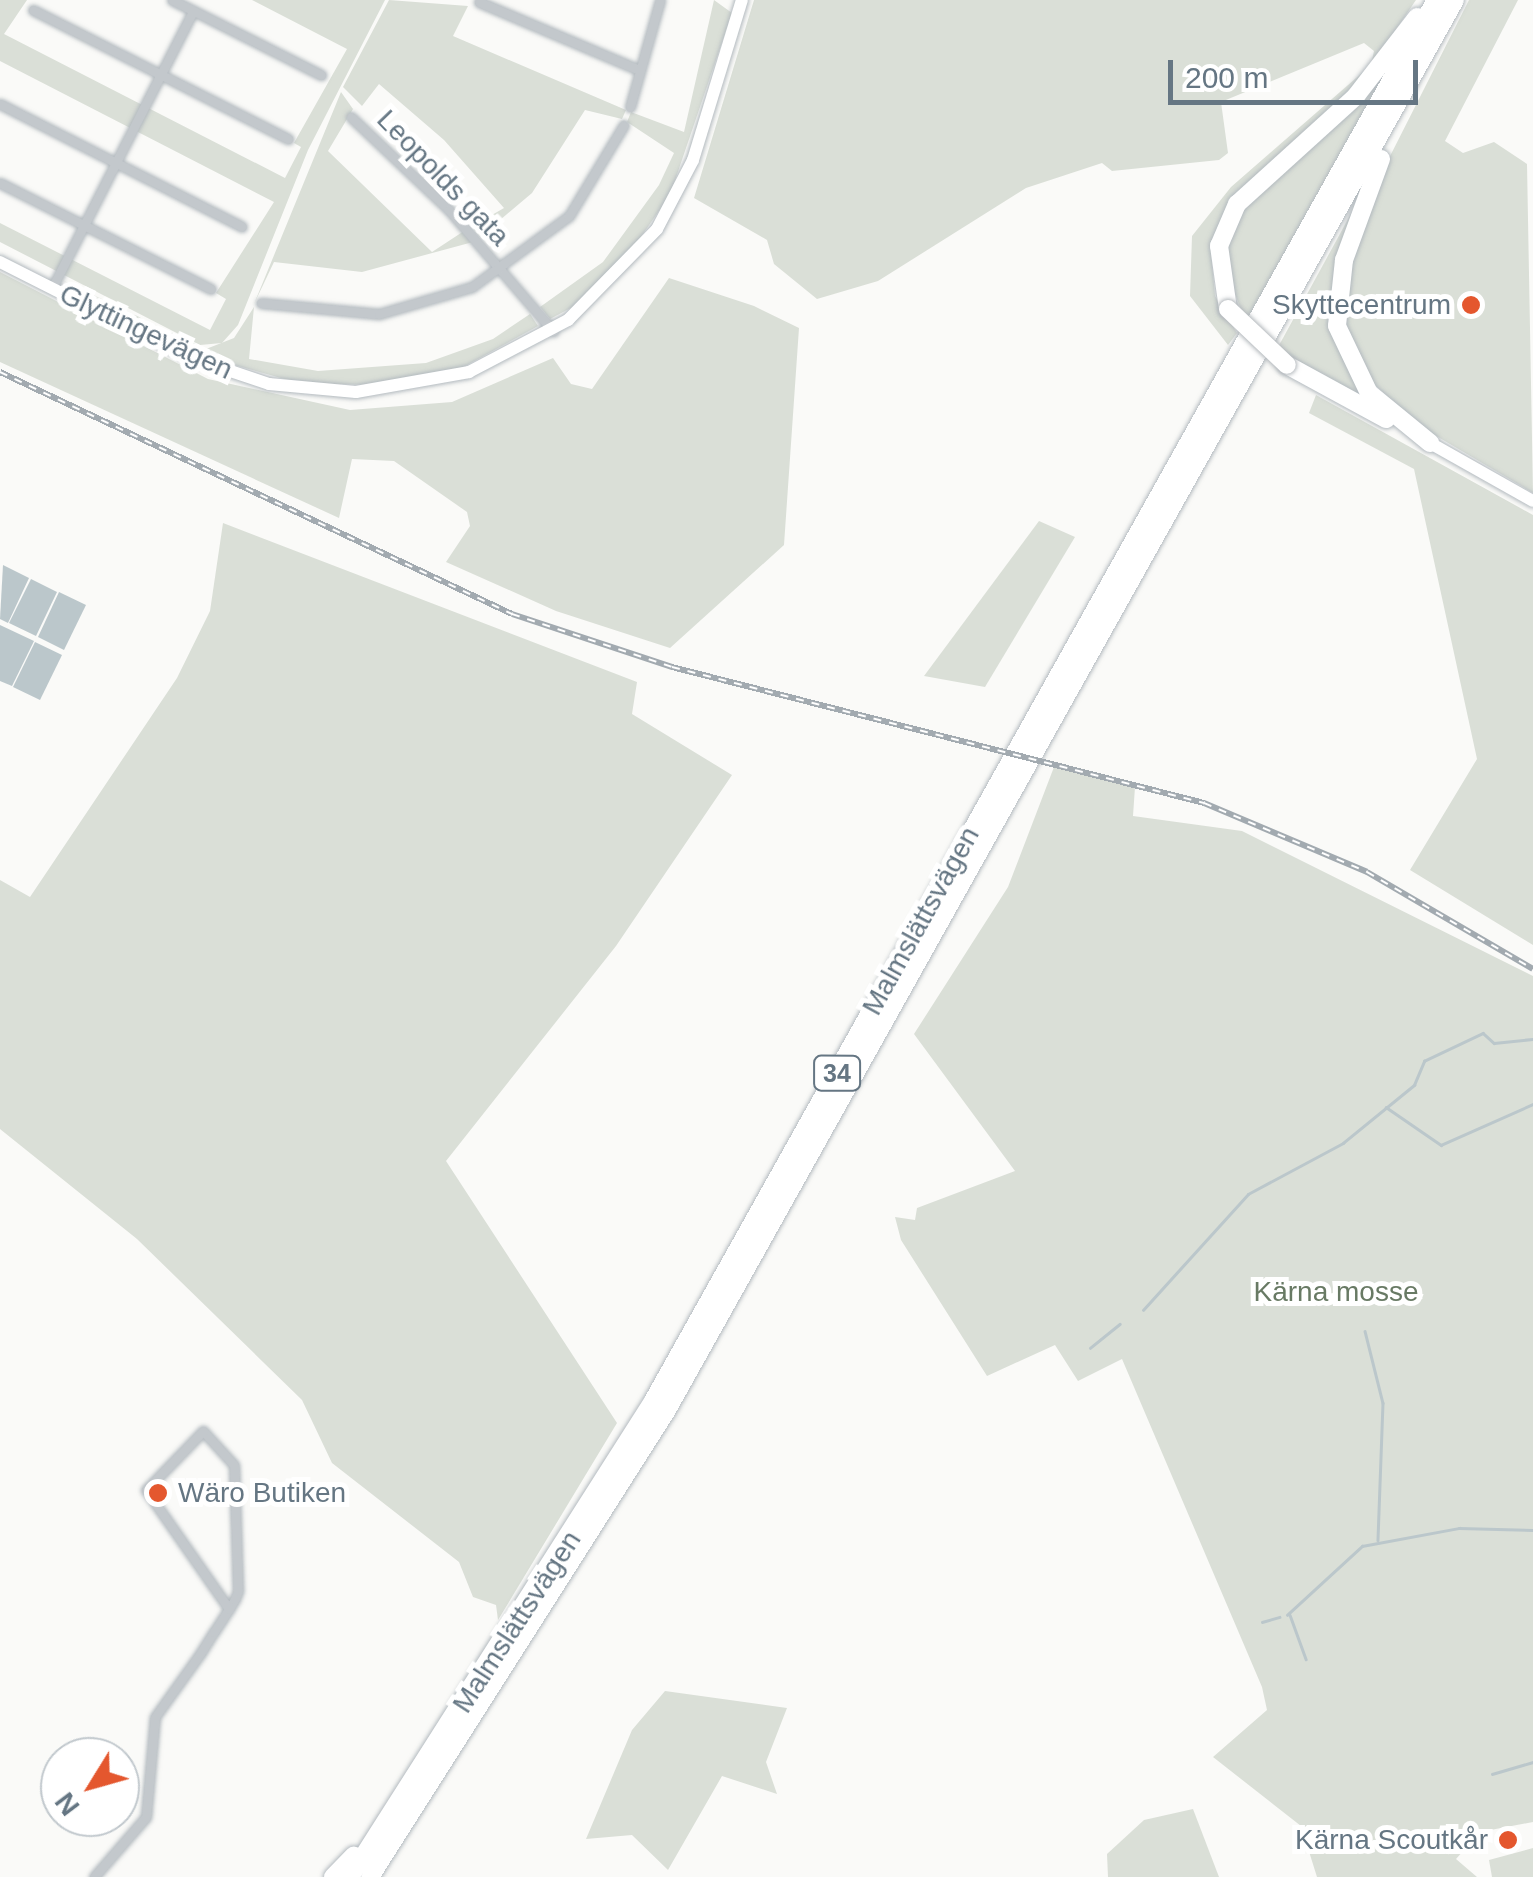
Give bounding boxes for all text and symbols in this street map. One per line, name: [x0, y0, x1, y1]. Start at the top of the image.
scale bar: [1173, 40, 1423, 102]
text: 200 m: [1185, 61, 1268, 94]
street label: Leopolds gata: [370, 103, 516, 253]
street label: Glyttingevägen: [54, 277, 238, 387]
place label: Skyttecentrum: [1272, 288, 1451, 322]
marker: Skyttecentrum: [1460, 294, 1482, 316]
street label: Malmslättsvägen: [855, 821, 987, 1021]
road number: 34: [812, 1053, 862, 1093]
park label: Kärna mosse: [1254, 1275, 1418, 1309]
place label: Wäro Butiken: [178, 1476, 346, 1510]
marker: Wäro Butiken: [147, 1482, 169, 1504]
street label: Malmslättsvägen: [446, 1525, 588, 1719]
north arrow: [40, 1737, 140, 1837]
text: N: [49, 1787, 86, 1822]
place label: Kärna Scoutkår: [1295, 1823, 1488, 1857]
marker: Kärna Scoutkår: [1497, 1829, 1519, 1851]

